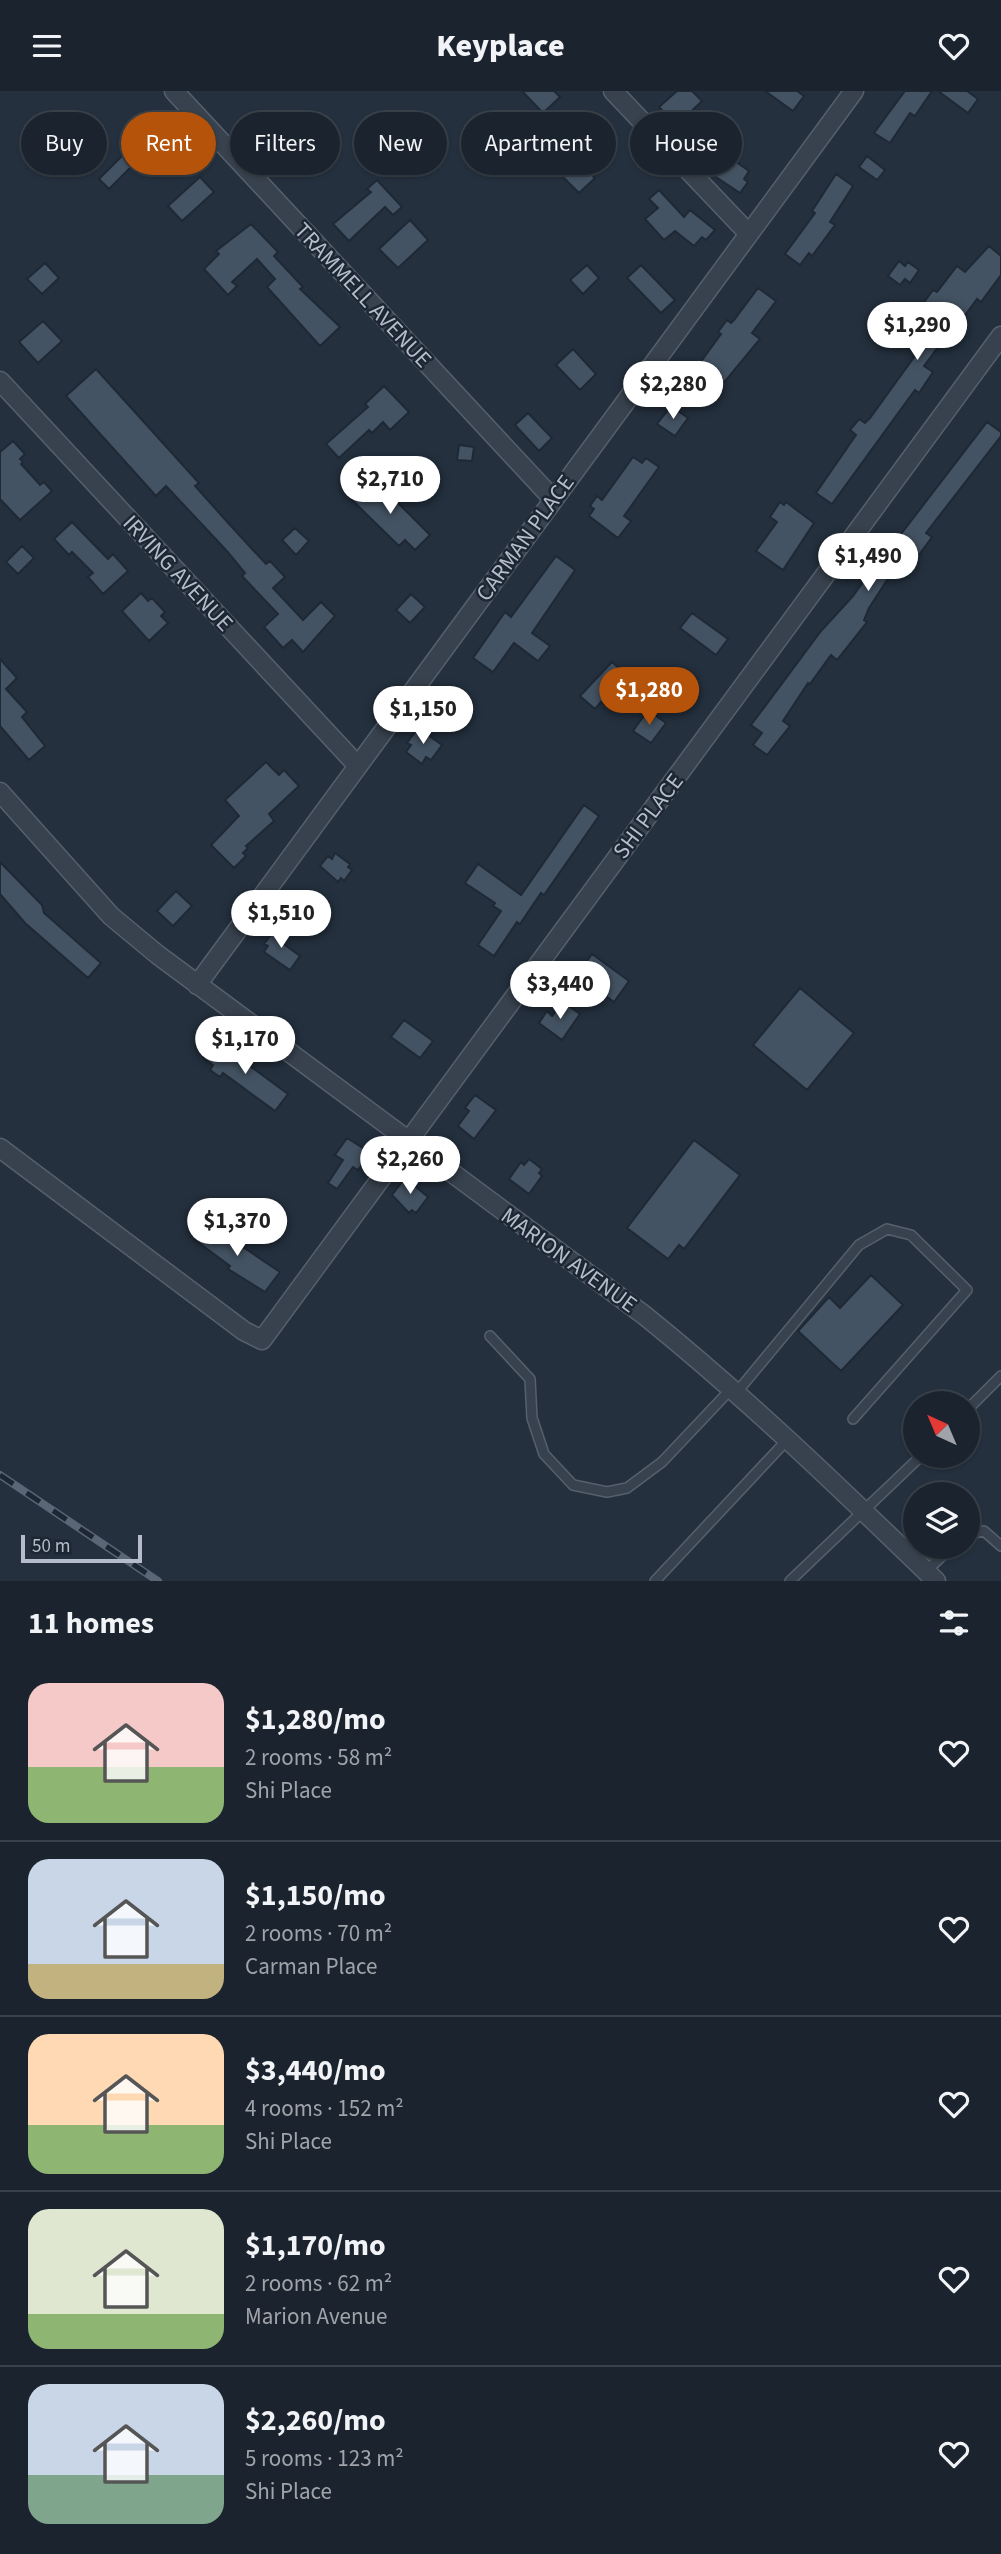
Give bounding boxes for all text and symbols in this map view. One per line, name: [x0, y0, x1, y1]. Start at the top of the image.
text: Keyplace: [436, 23, 565, 69]
icon: menu: [28, 27, 66, 65]
icon: heart: [935, 27, 973, 65]
chip: Buy: [21, 112, 107, 175]
chip: Rent: [121, 112, 216, 175]
chip: Filters: [230, 112, 340, 175]
chip: New: [354, 112, 447, 175]
chip: Apartment: [461, 112, 616, 175]
chip: House: [630, 112, 742, 175]
street label: TRAMMELL AVENUE: [287, 215, 439, 375]
pin: $1,290: [860, 303, 974, 362]
text: $1,290: [883, 308, 951, 341]
pin: $2,280: [616, 361, 730, 421]
text: $2,280: [639, 367, 707, 400]
pin: $2,710: [333, 457, 447, 516]
text: $2,710: [356, 462, 424, 495]
street label: CARMAN PLACE: [468, 468, 582, 608]
street label: IRVING AVENUE: [115, 507, 241, 639]
pin: $1,490: [811, 533, 925, 593]
text: $1,490: [834, 539, 902, 572]
pin: $1,280: [592, 667, 706, 727]
text: $1,280: [615, 673, 683, 706]
pin: $1,150: [366, 687, 480, 746]
text: $1,150: [389, 692, 457, 725]
street label: SHI PLACE: [605, 766, 691, 866]
pin: $1,510: [224, 891, 338, 950]
text: $1,510: [247, 896, 315, 929]
pin: $3,440: [503, 961, 617, 1021]
text: $3,440: [526, 967, 594, 1000]
pin: $1,170: [188, 1017, 302, 1076]
text: $1,170: [211, 1022, 279, 1055]
pin: $2,260: [353, 1137, 467, 1196]
text: $2,260: [376, 1142, 444, 1175]
pin: $1,370: [180, 1199, 294, 1258]
street label: MARION AVENUE: [494, 1199, 644, 1321]
text: $1,370: [203, 1204, 271, 1237]
north arrow: [903, 1391, 980, 1468]
map controls: [903, 1391, 980, 1559]
button: layers: [903, 1482, 980, 1559]
scale bar: [21, 1532, 142, 1564]
text: 50 m: [32, 1533, 70, 1560]
text: 11 homes: [28, 1602, 154, 1645]
icon: filters: [935, 1604, 973, 1642]
text: $1,280/mo: [245, 1698, 386, 1741]
icon: home: [84, 1711, 168, 1795]
icon: heart: [935, 1734, 973, 1772]
text: 2 rooms · 58 m²: [245, 1741, 392, 1774]
text: Shi Place: [245, 1774, 332, 1807]
text: $1,150/mo: [245, 1874, 386, 1917]
icon: home: [84, 1887, 168, 1971]
icon: heart: [935, 1910, 973, 1948]
text: 2 rooms · 70 m²: [245, 1917, 392, 1950]
text: Carman Place: [245, 1950, 377, 1983]
text: $3,440/mo: [245, 2049, 386, 2092]
icon: home: [84, 2062, 168, 2146]
icon: heart: [935, 2085, 973, 2123]
text: 4 rooms · 152 m²: [245, 2092, 404, 2125]
text: Shi Place: [245, 2125, 332, 2158]
text: $1,170/mo: [245, 2224, 386, 2267]
icon: home: [84, 2237, 168, 2321]
icon: heart: [935, 2260, 973, 2298]
text: 2 rooms · 62 m²: [245, 2267, 392, 2300]
text: Marion Avenue: [245, 2300, 387, 2333]
text: $2,260/mo: [245, 2399, 386, 2442]
icon: home: [84, 2412, 168, 2496]
icon: heart: [935, 2435, 973, 2473]
text: 5 rooms · 123 m²: [245, 2442, 404, 2475]
text: Shi Place: [245, 2475, 332, 2508]

